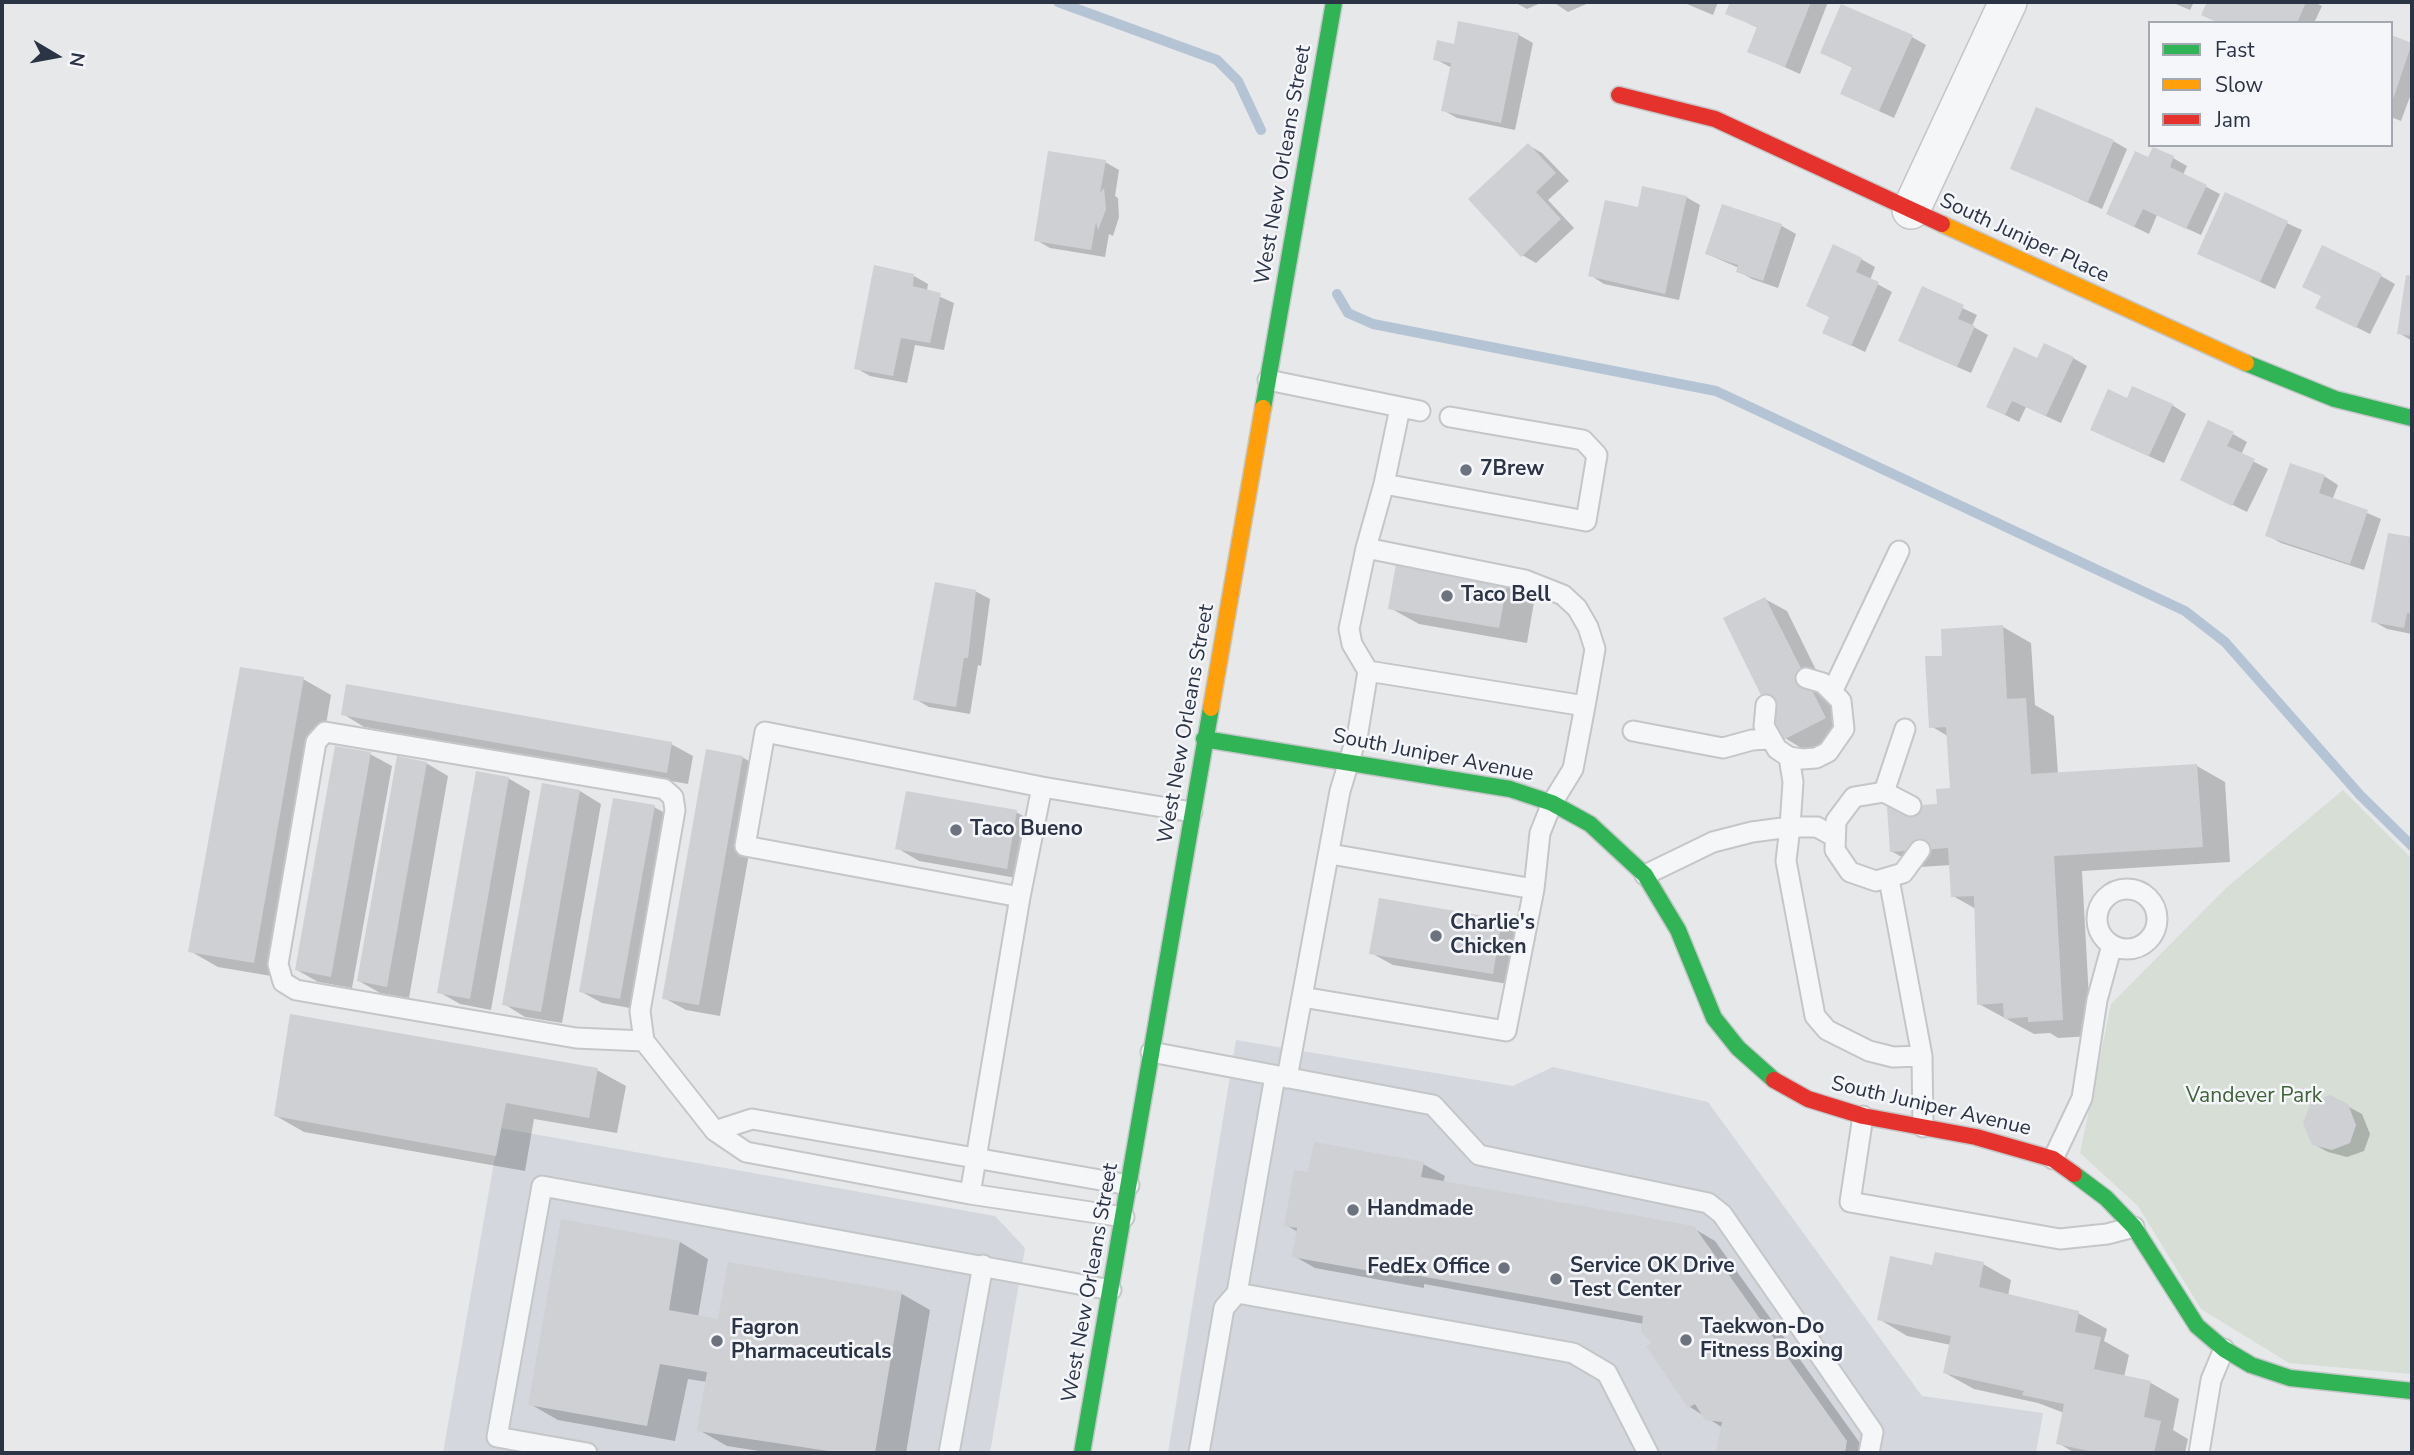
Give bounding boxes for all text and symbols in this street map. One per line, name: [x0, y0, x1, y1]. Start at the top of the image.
north arrow: [21, 21, 91, 91]
legend: [2148, 21, 2393, 147]
text: Fast: [2215, 36, 2255, 64]
street label: West New Orleans Street: [1251, 44, 1317, 286]
text: N: [63, 50, 91, 69]
text: Slow: [2215, 71, 2263, 99]
text: Jam: [2215, 106, 2251, 134]
street label: South Juniper Place: [1935, 189, 2113, 289]
place label: 7Brew: [1480, 457, 1544, 483]
marker: 7Brew: [1458, 462, 1474, 478]
place label: Taco Bell: [1461, 583, 1551, 609]
marker: Taco Bell: [1439, 588, 1455, 604]
street label: West New Orleans Street: [1154, 603, 1220, 845]
street label: South Juniper Avenue: [1330, 724, 1536, 788]
place label: Taco Bueno: [970, 817, 1083, 843]
marker: Taco Bueno: [948, 822, 964, 838]
place label: Charlie's Chicken: [1450, 911, 1535, 961]
marker: Charlie's Chicken: [1428, 928, 1444, 944]
street label: South Juniper Avenue: [1829, 1072, 2033, 1142]
park label: Vandever Park: [2186, 1084, 2322, 1110]
street label: West New Orleans Street: [1058, 1162, 1124, 1404]
place label: Handmade: [1367, 1197, 1473, 1223]
marker: Handmade: [1345, 1202, 1361, 1218]
place label: Service OK Drive Test Center: [1570, 1254, 1735, 1304]
place label: FedEx Office: [1367, 1255, 1490, 1281]
marker: FedEx Office: [1496, 1260, 1512, 1276]
marker: Service OK Drive Test Center: [1548, 1271, 1564, 1287]
place label: Taekwon-Do Fitness Boxing: [1700, 1315, 1843, 1365]
place label: Fagron Pharmaceuticals: [731, 1316, 891, 1366]
marker: Taekwon-Do Fitness Boxing: [1678, 1332, 1694, 1348]
marker: Fagron Pharmaceuticals: [709, 1333, 725, 1349]

